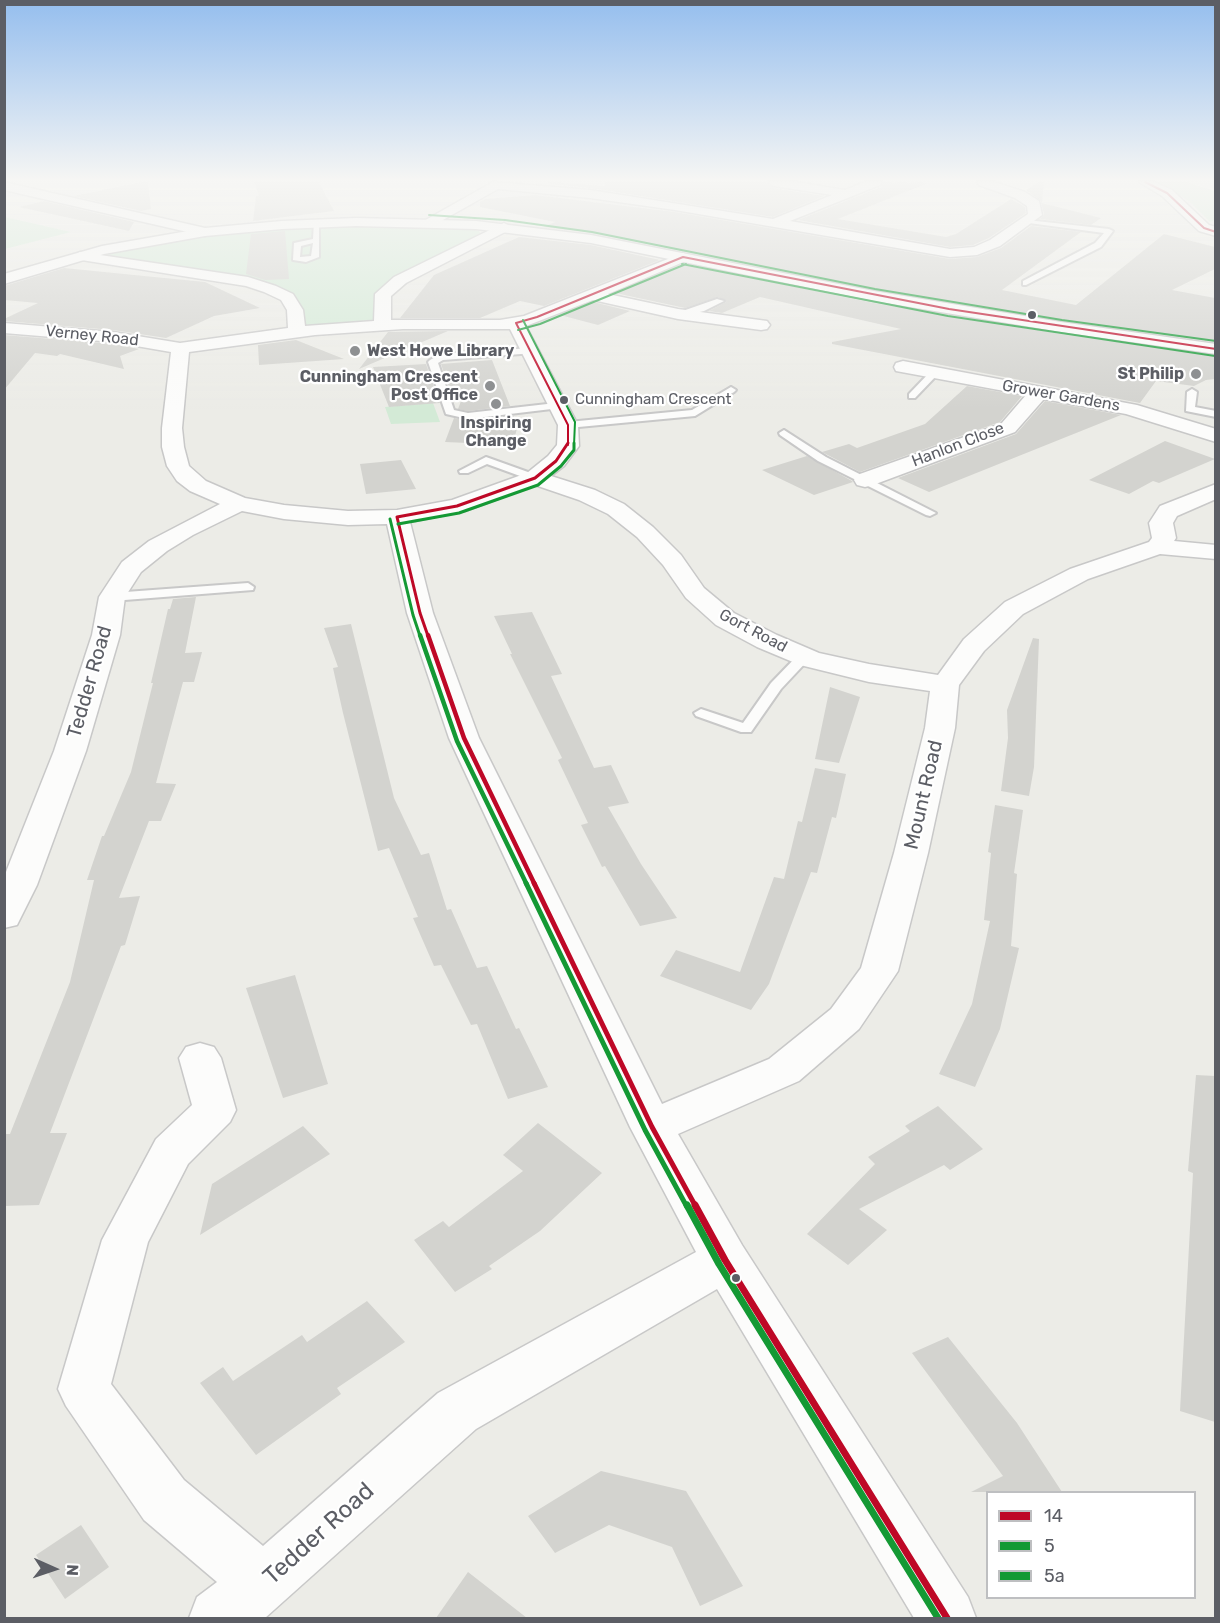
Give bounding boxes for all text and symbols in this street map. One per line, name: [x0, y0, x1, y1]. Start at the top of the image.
unlabelled marker: [1026, 309, 1038, 321]
street label: Verney Road: [44, 322, 140, 350]
place label: West Howe Library: [367, 341, 514, 361]
marker: West Howe Library: [348, 344, 362, 358]
place label: St Philip: [1117, 364, 1184, 384]
place label: Cunningham Crescent Post Office: [300, 367, 478, 405]
marker: St Philip: [1189, 367, 1203, 381]
street label: Grower Gardens: [1001, 376, 1121, 416]
marker: Cunningham Crescent Post Office: [483, 379, 497, 393]
place label: Cunningham Crescent: [575, 391, 731, 409]
marker: Cunningham Crescent: [558, 394, 570, 406]
marker: Inspiring Change: [489, 397, 503, 411]
place label: Inspiring Change: [460, 413, 532, 451]
street label: Hanlon Close: [909, 419, 1007, 471]
street label: Gort Road: [716, 605, 790, 657]
street label: Tedder Road: [63, 623, 117, 741]
street label: Mount Road: [900, 738, 948, 852]
unlabelled marker: [730, 1272, 742, 1284]
street label: Tedder Road: [258, 1477, 380, 1591]
legend: [986, 1491, 1196, 1599]
text: 14: [1044, 1505, 1063, 1527]
text: 5: [1044, 1535, 1055, 1557]
north arrow: [24, 1539, 84, 1599]
text: N: [63, 1564, 82, 1576]
text: 5a: [1044, 1565, 1065, 1587]

